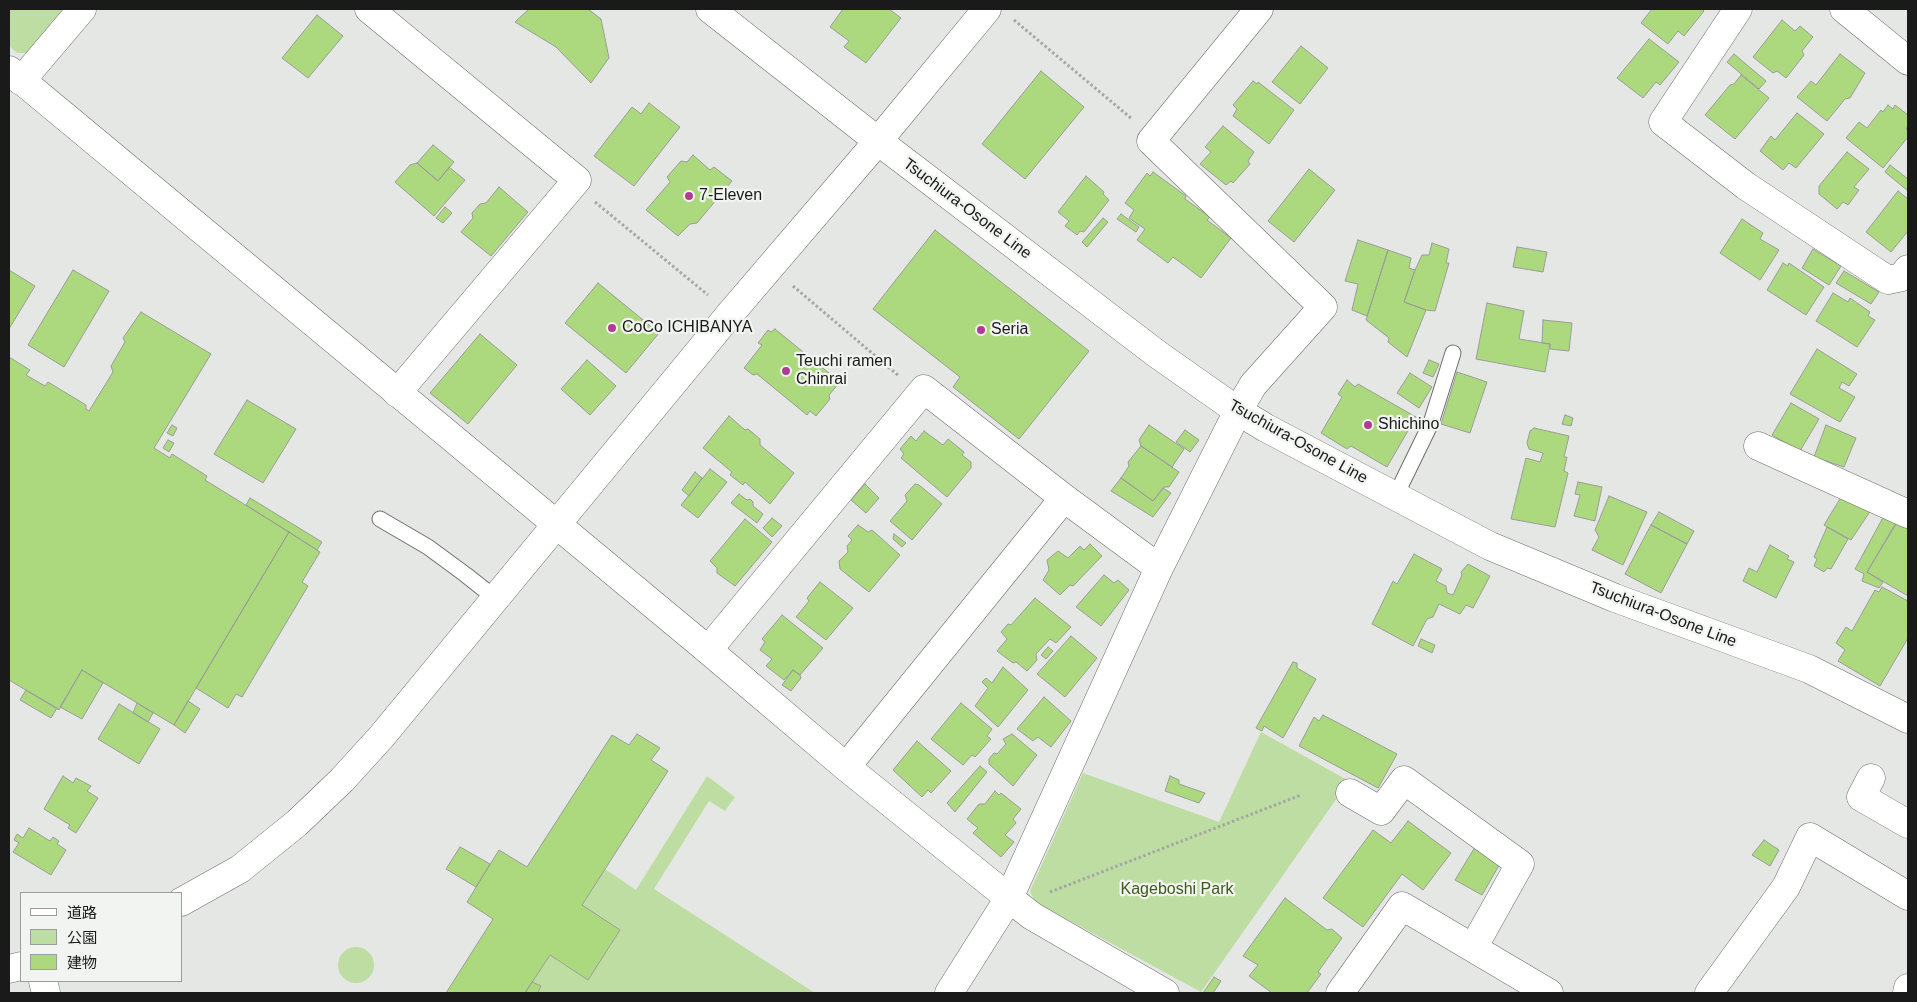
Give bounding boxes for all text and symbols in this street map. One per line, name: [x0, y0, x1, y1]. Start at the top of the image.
street label: Tsuchiura-Osone Line: [899, 154, 1035, 264]
place label: 7-Eleven: [699, 186, 762, 206]
marker: 7-Eleven: [683, 190, 695, 202]
place label: CoCo ICHIBANYA: [622, 318, 752, 338]
place label: Seria: [991, 320, 1028, 340]
marker: CoCo ICHIBANYA: [606, 322, 618, 334]
marker: Seria: [975, 324, 987, 336]
place label: Teuchi ramen Chinrai: [796, 352, 892, 390]
marker: Teuchi ramen Chinrai: [780, 365, 792, 377]
street label: Tsuchiura-Osone Line: [1225, 396, 1371, 488]
place label: Shichino: [1378, 415, 1439, 435]
marker: Shichino: [1362, 419, 1374, 431]
street label: Tsuchiura-Osone Line: [1587, 578, 1739, 652]
park label: Kageboshi Park: [1121, 880, 1233, 900]
legend: [20, 892, 182, 982]
text: 道路: [67, 904, 97, 921]
text: 公園: [67, 929, 97, 946]
text: 建物: [67, 954, 97, 971]

